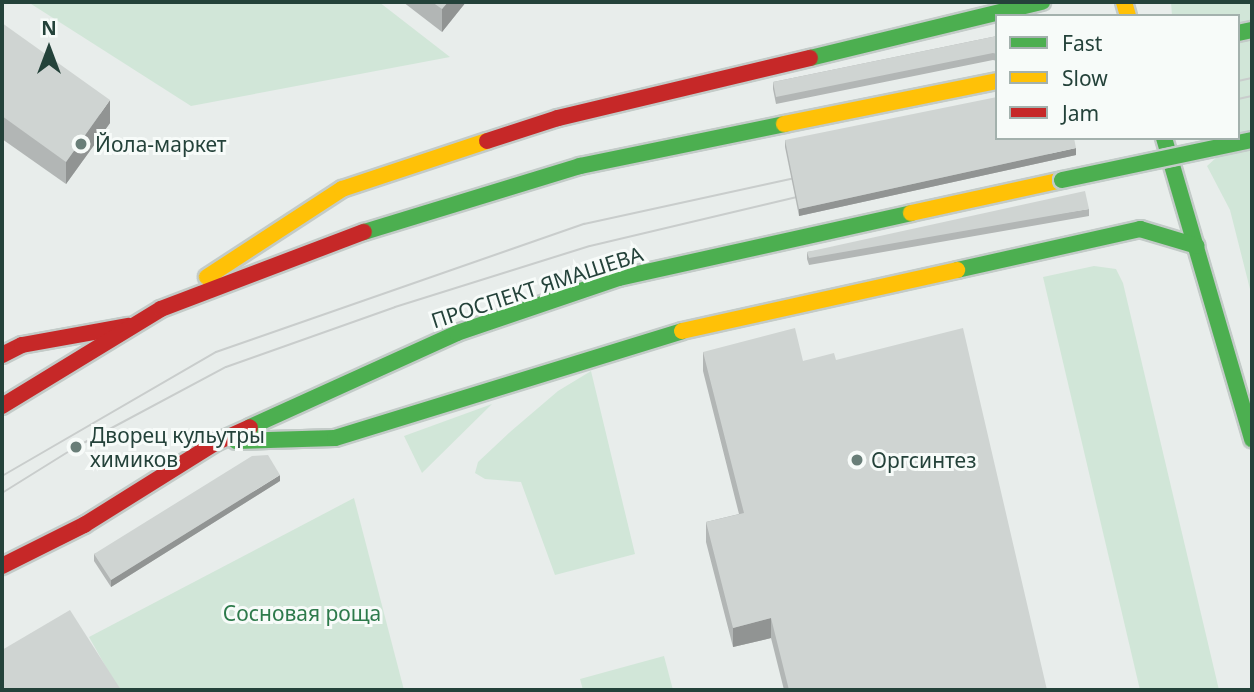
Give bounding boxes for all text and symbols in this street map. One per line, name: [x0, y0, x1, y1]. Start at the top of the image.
north arrow: [14, 14, 84, 84]
legend: [995, 14, 1240, 140]
text: N: [41, 15, 57, 41]
text: Fast: [1062, 29, 1102, 57]
text: Slow: [1062, 64, 1108, 92]
text: Jam: [1062, 99, 1099, 127]
place label: Йола-маркет: [95, 131, 227, 157]
marker: Йола-маркет: [73, 136, 89, 152]
street label: ПРОСПЕКТ ЯМАШЕВА: [428, 241, 646, 333]
place label: Дворец кульутры химиков: [90, 422, 265, 472]
marker: Дворец кульутры химиков: [68, 439, 84, 455]
place label: Оргсинтез: [871, 447, 976, 473]
marker: Оргсинтез: [849, 452, 865, 468]
park label: Сосновая роща: [223, 600, 381, 626]

